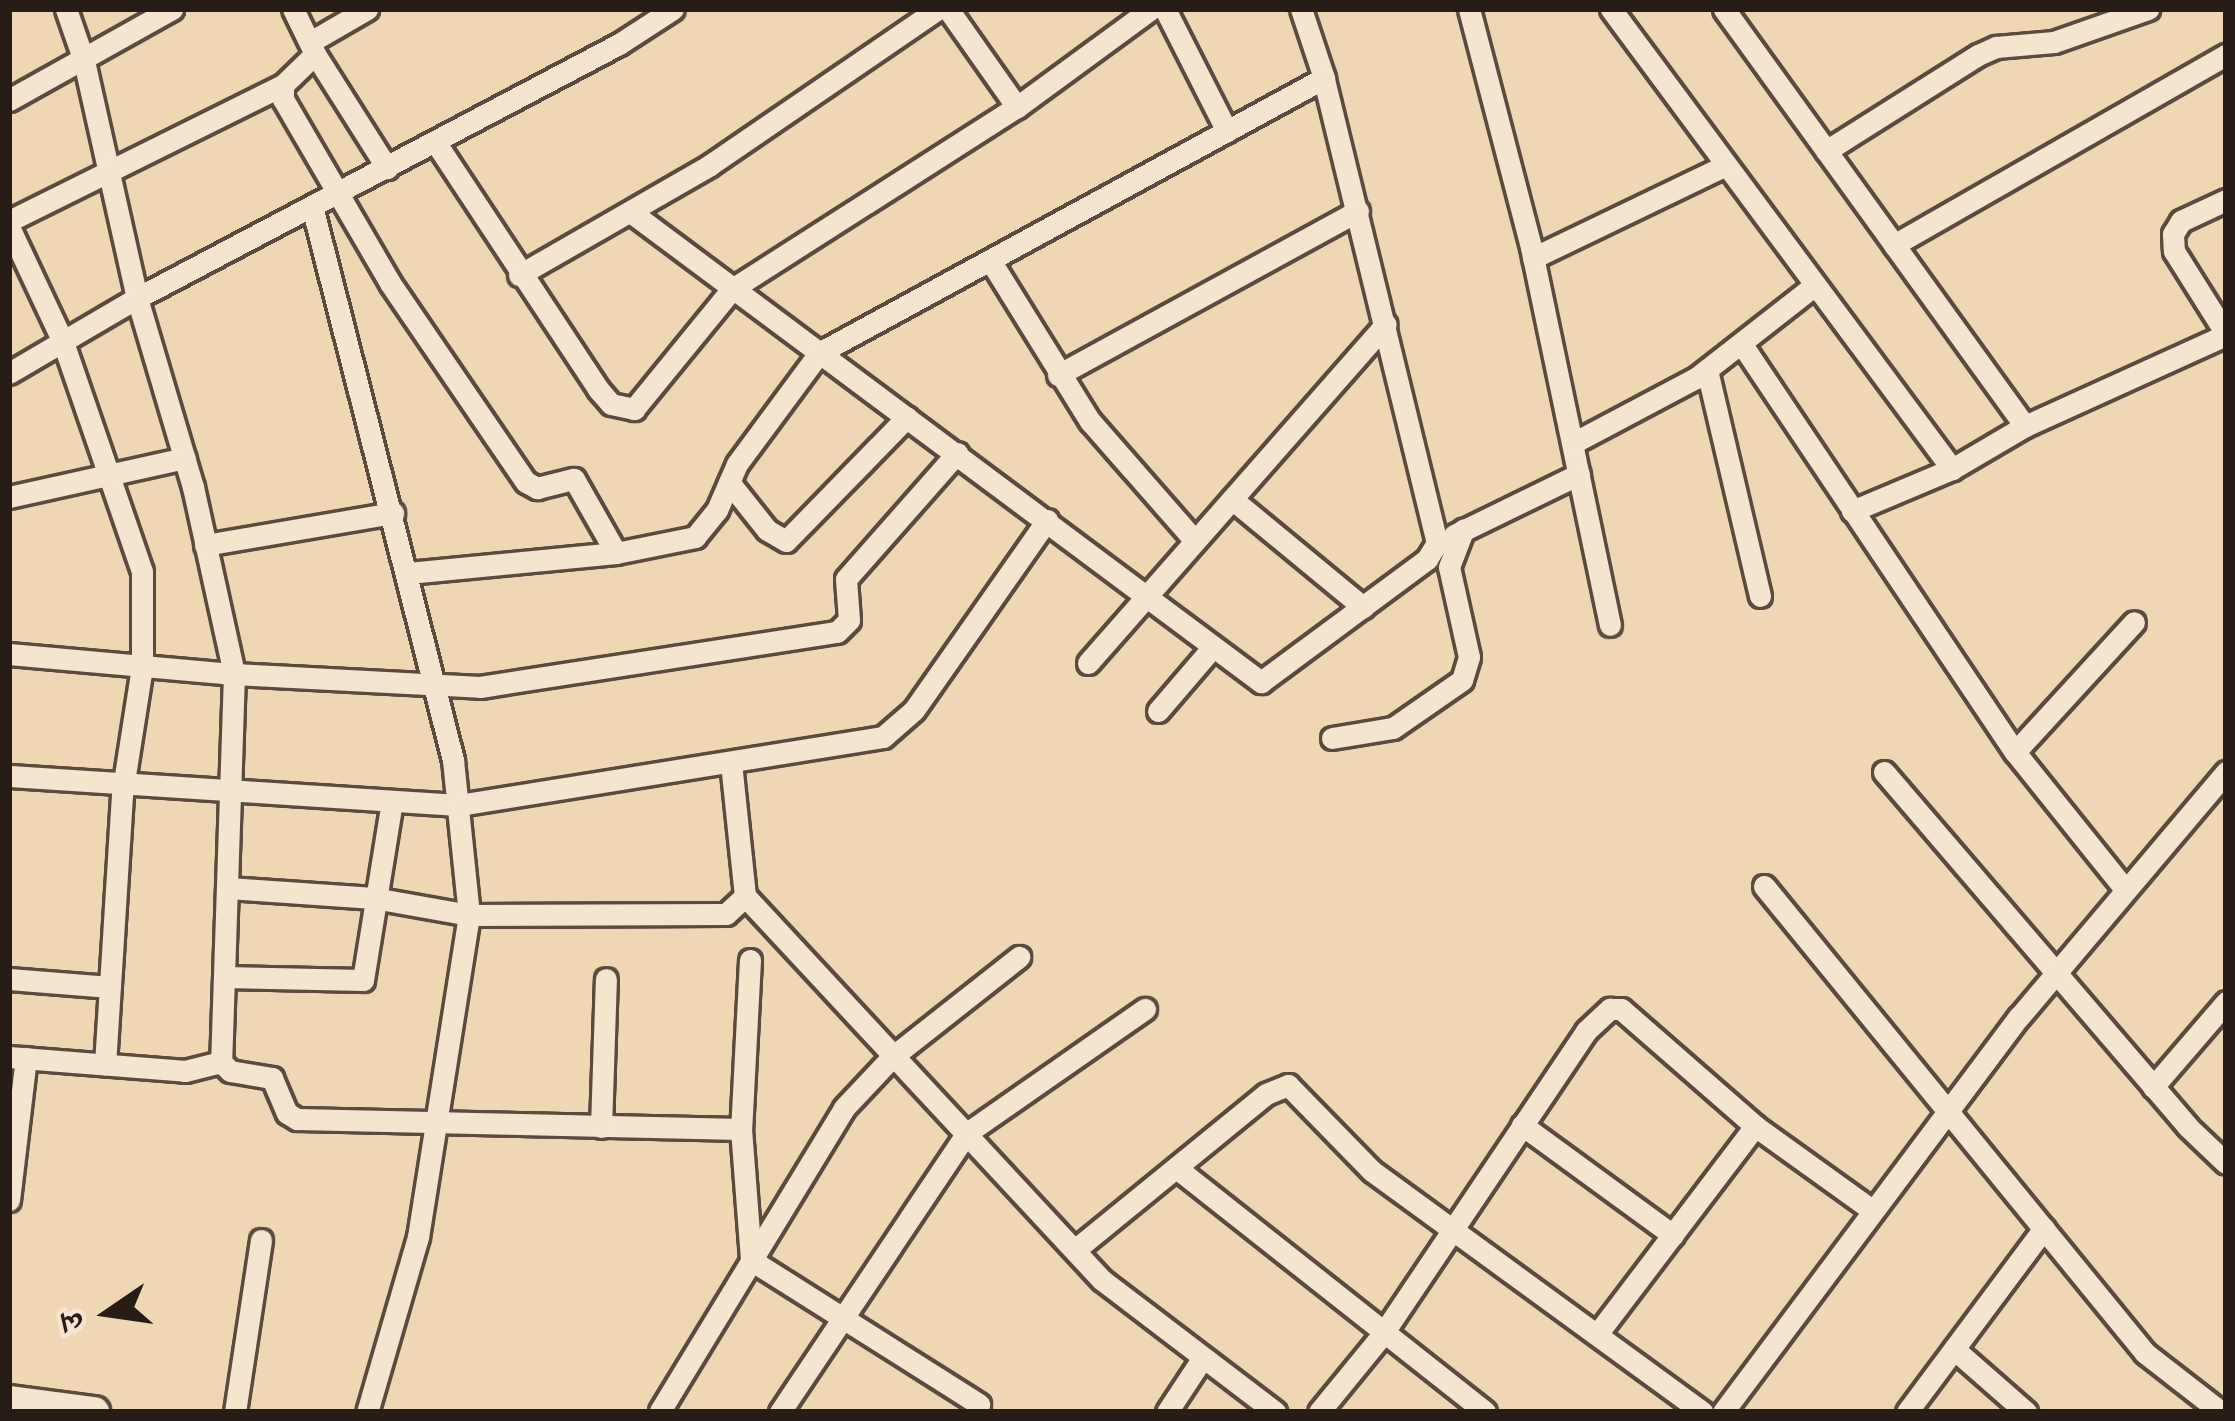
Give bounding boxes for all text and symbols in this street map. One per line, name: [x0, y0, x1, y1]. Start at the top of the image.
north arrow: [48, 1253, 168, 1373]
text: उ: [49, 1308, 96, 1334]

